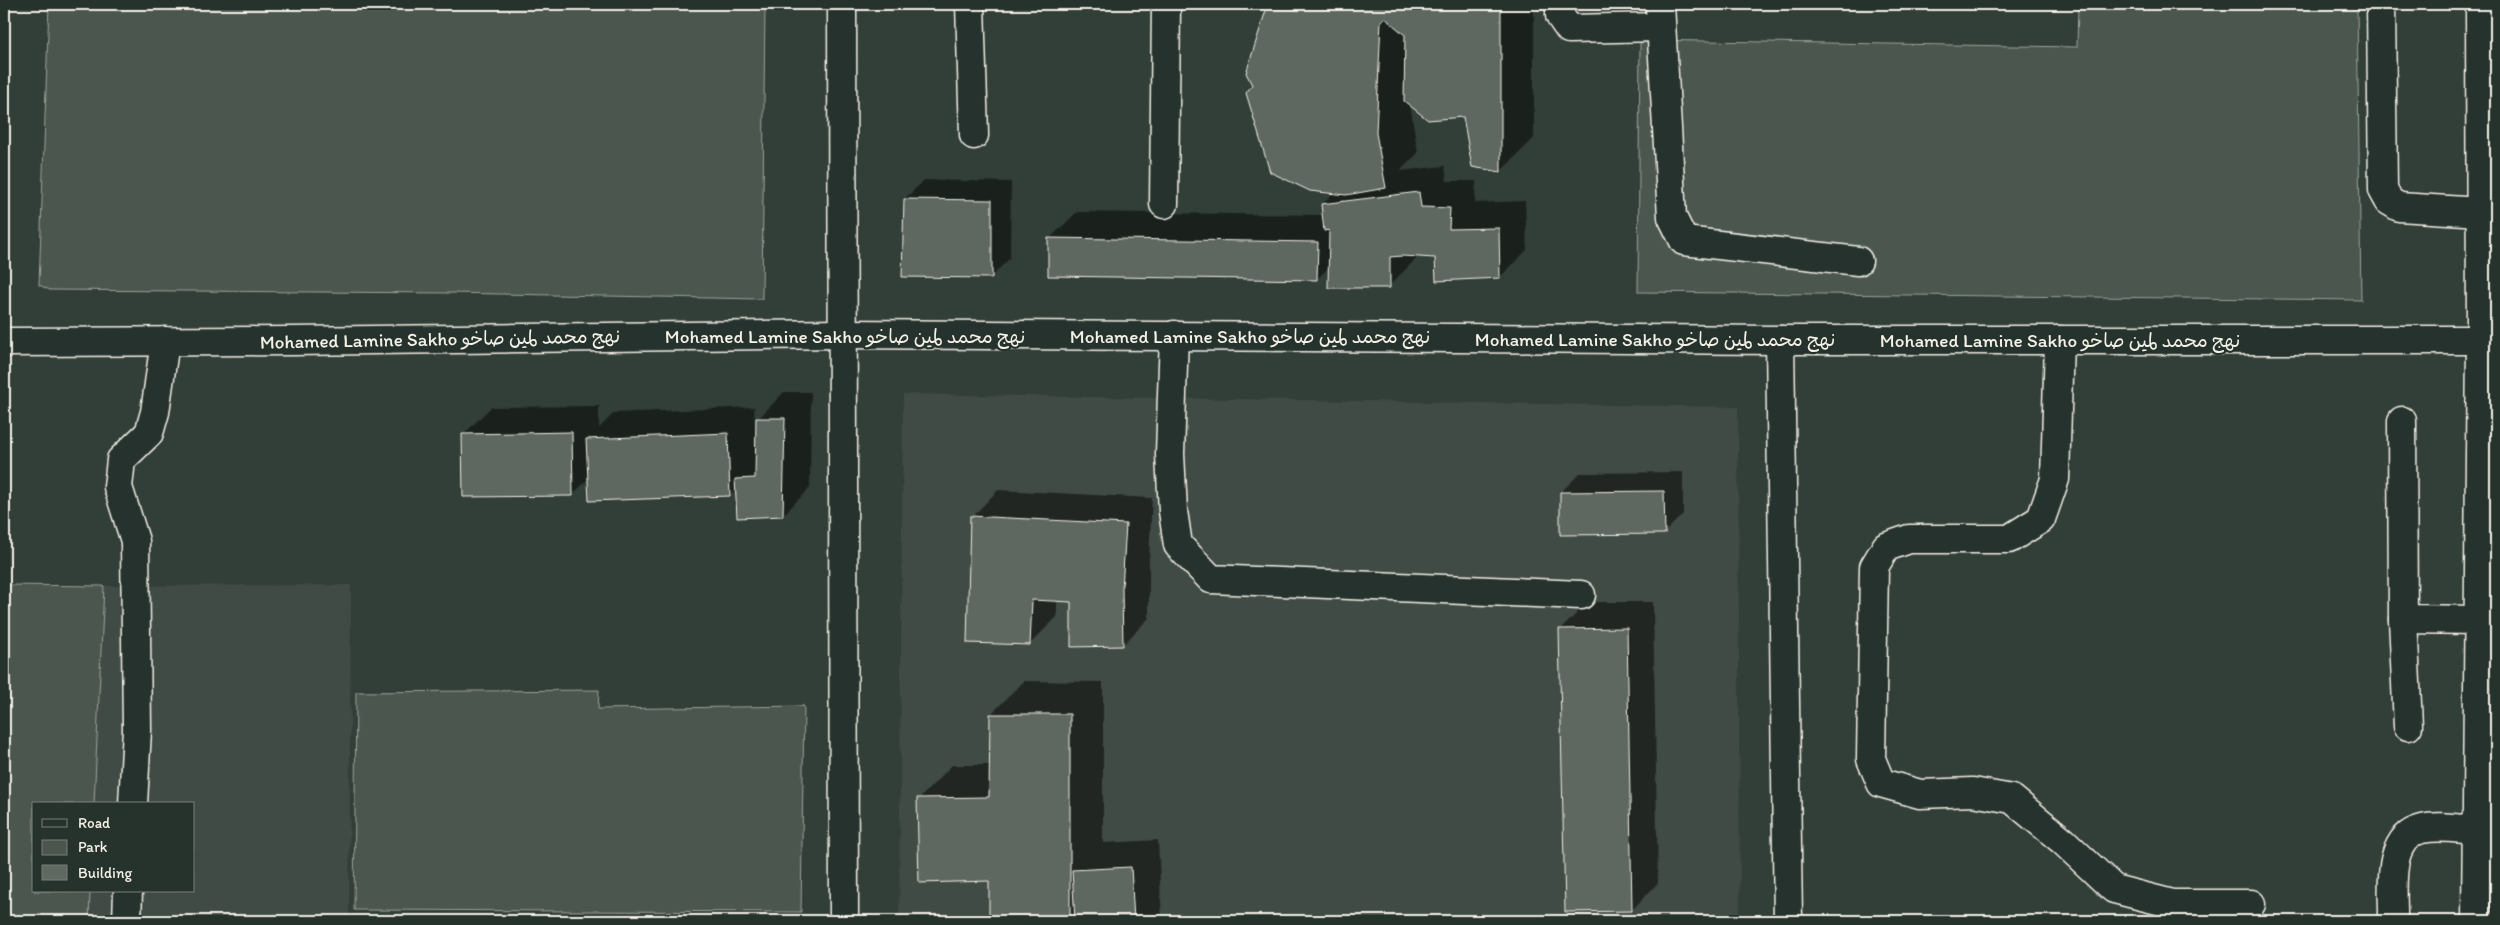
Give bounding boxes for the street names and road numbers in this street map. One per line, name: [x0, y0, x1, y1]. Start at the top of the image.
street label: Mohamed Lamine Sakho نهج محمد لمين صاخو: [260, 324, 620, 355]
street label: Mohamed Lamine Sakho نهج محمد لمين صاخو: [665, 325, 1025, 349]
street label: Mohamed Lamine Sakho نهج محمد لمين صاخو: [1070, 325, 1430, 349]
street label: Mohamed Lamine Sakho نهج محمد لمين صاخو: [1475, 328, 1835, 352]
street label: Mohamed Lamine Sakho نهج محمد لمين صاخو: [1880, 329, 2240, 353]

